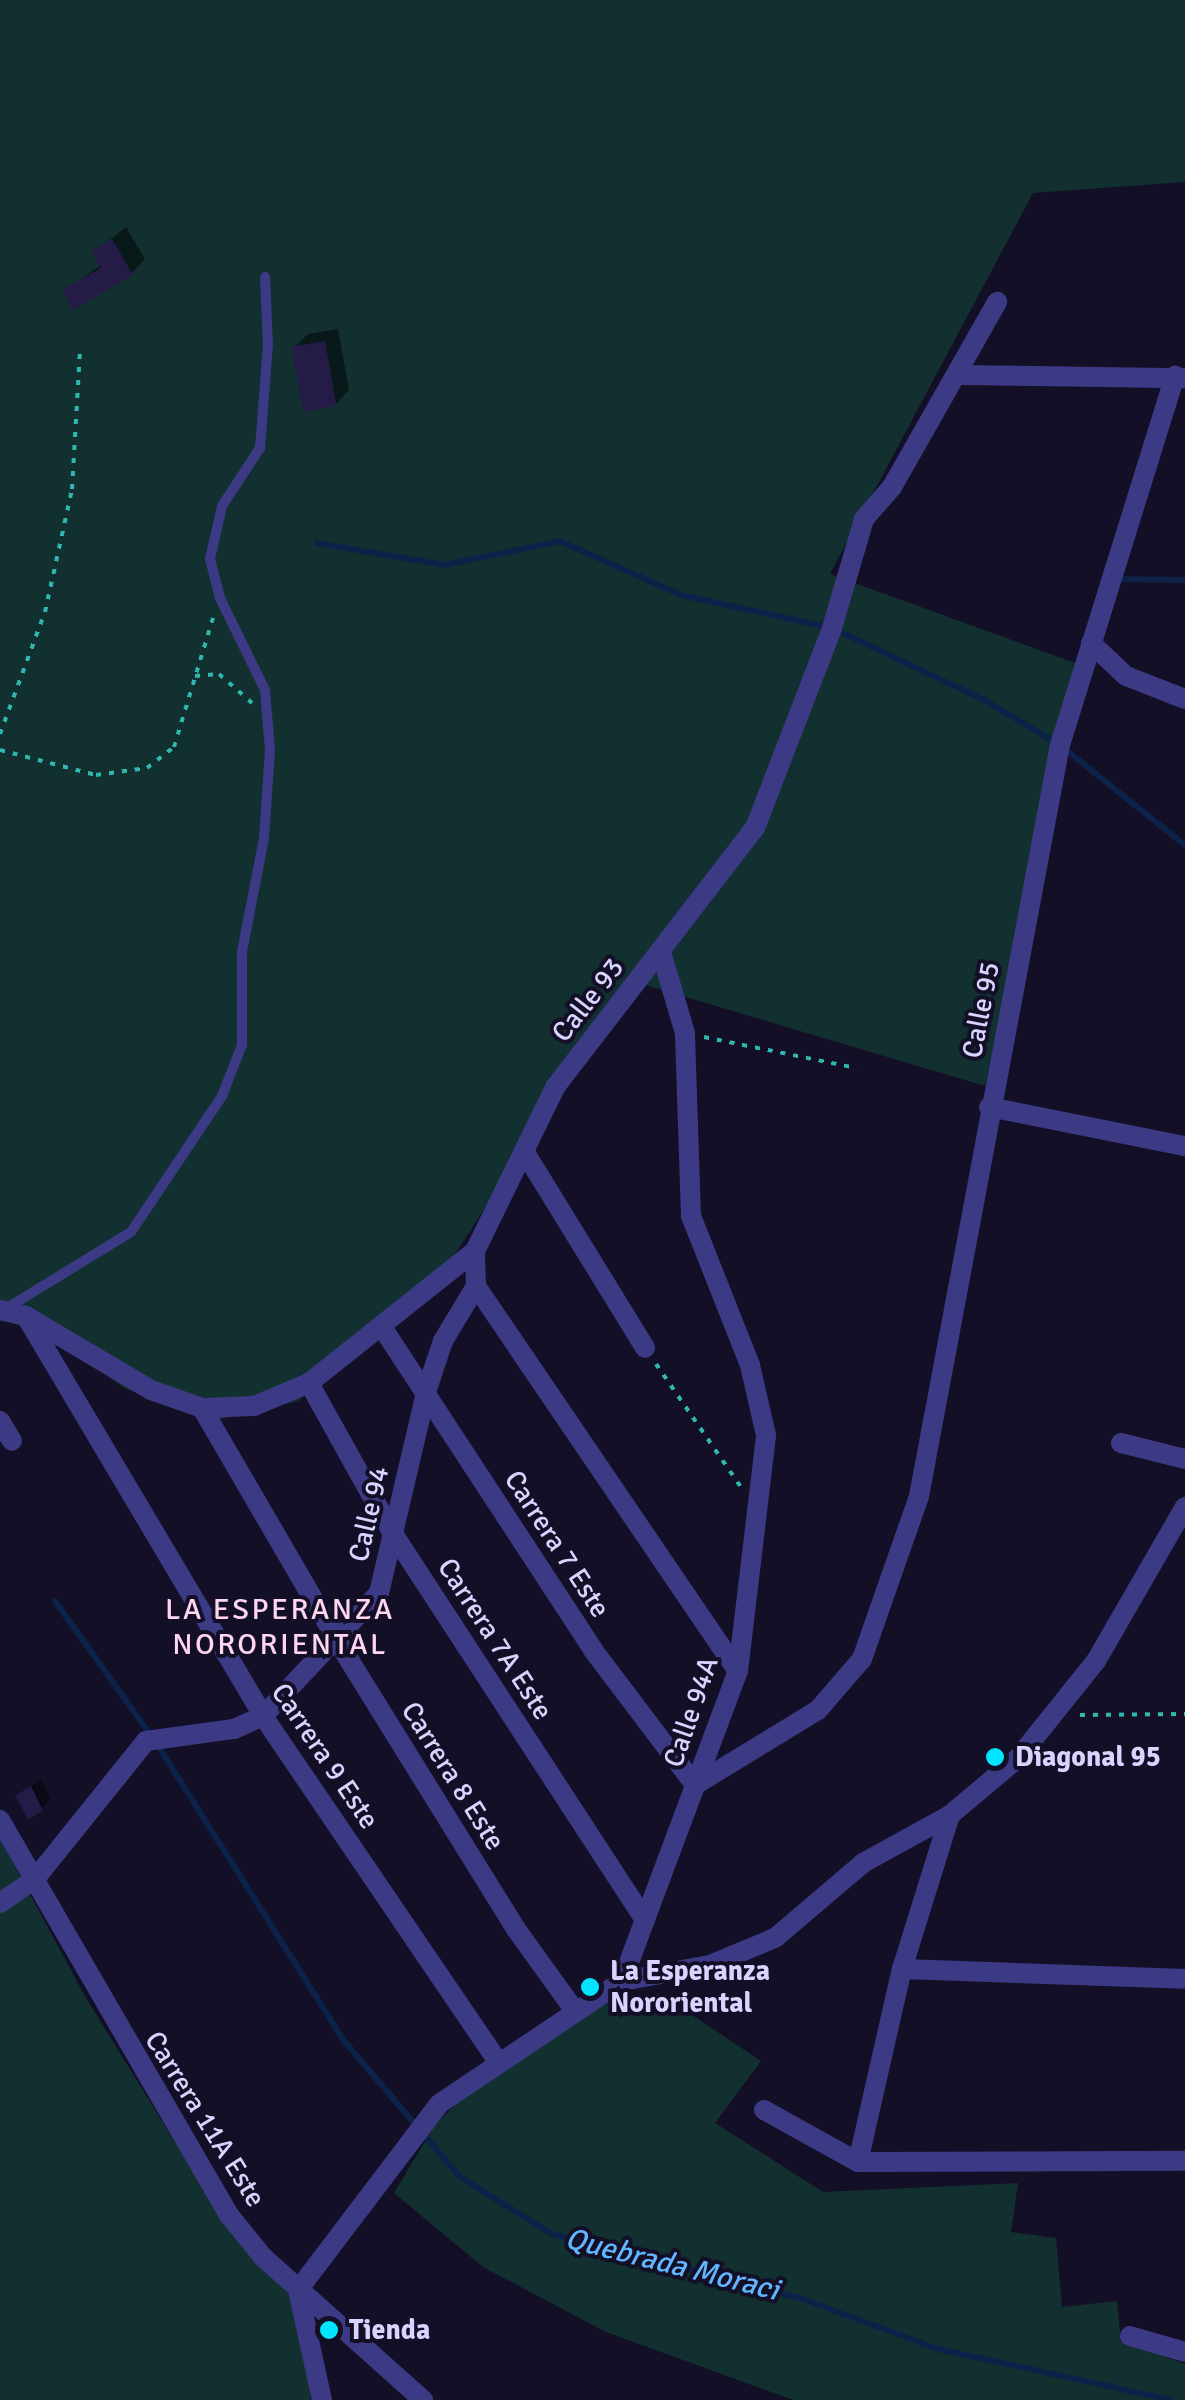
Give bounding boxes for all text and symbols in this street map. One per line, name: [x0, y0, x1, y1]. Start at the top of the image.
street label: Calle 93: [545, 951, 631, 1049]
street label: Calle 95: [955, 959, 1007, 1061]
street label: Calle 94: [342, 1463, 396, 1565]
street label: Carrera 7 Este: [497, 1464, 617, 1624]
street label: Carrera 7A Este: [430, 1552, 560, 1726]
district label: LA ESPERANZA NORORIENTAL: [165, 1592, 395, 1662]
street label: Calle 94A: [657, 1652, 725, 1772]
street label: Carrera 9 Este: [264, 1677, 386, 1835]
street label: Carrera 8 Este: [394, 1696, 512, 1856]
place label: Diagonal 95: [1015, 1740, 1161, 1774]
marker: Diagonal 95: [984, 1746, 1006, 1768]
place label: La Esperanza Nororiental: [610, 1954, 770, 2020]
marker: La Esperanza Nororiental: [579, 1976, 601, 1998]
street label: Carrera 11A Este: [138, 2025, 272, 2213]
water label: Quebrada Moraci: [562, 2221, 782, 2309]
place label: Tienda: [349, 2313, 430, 2347]
marker: Tienda: [318, 2319, 340, 2341]

